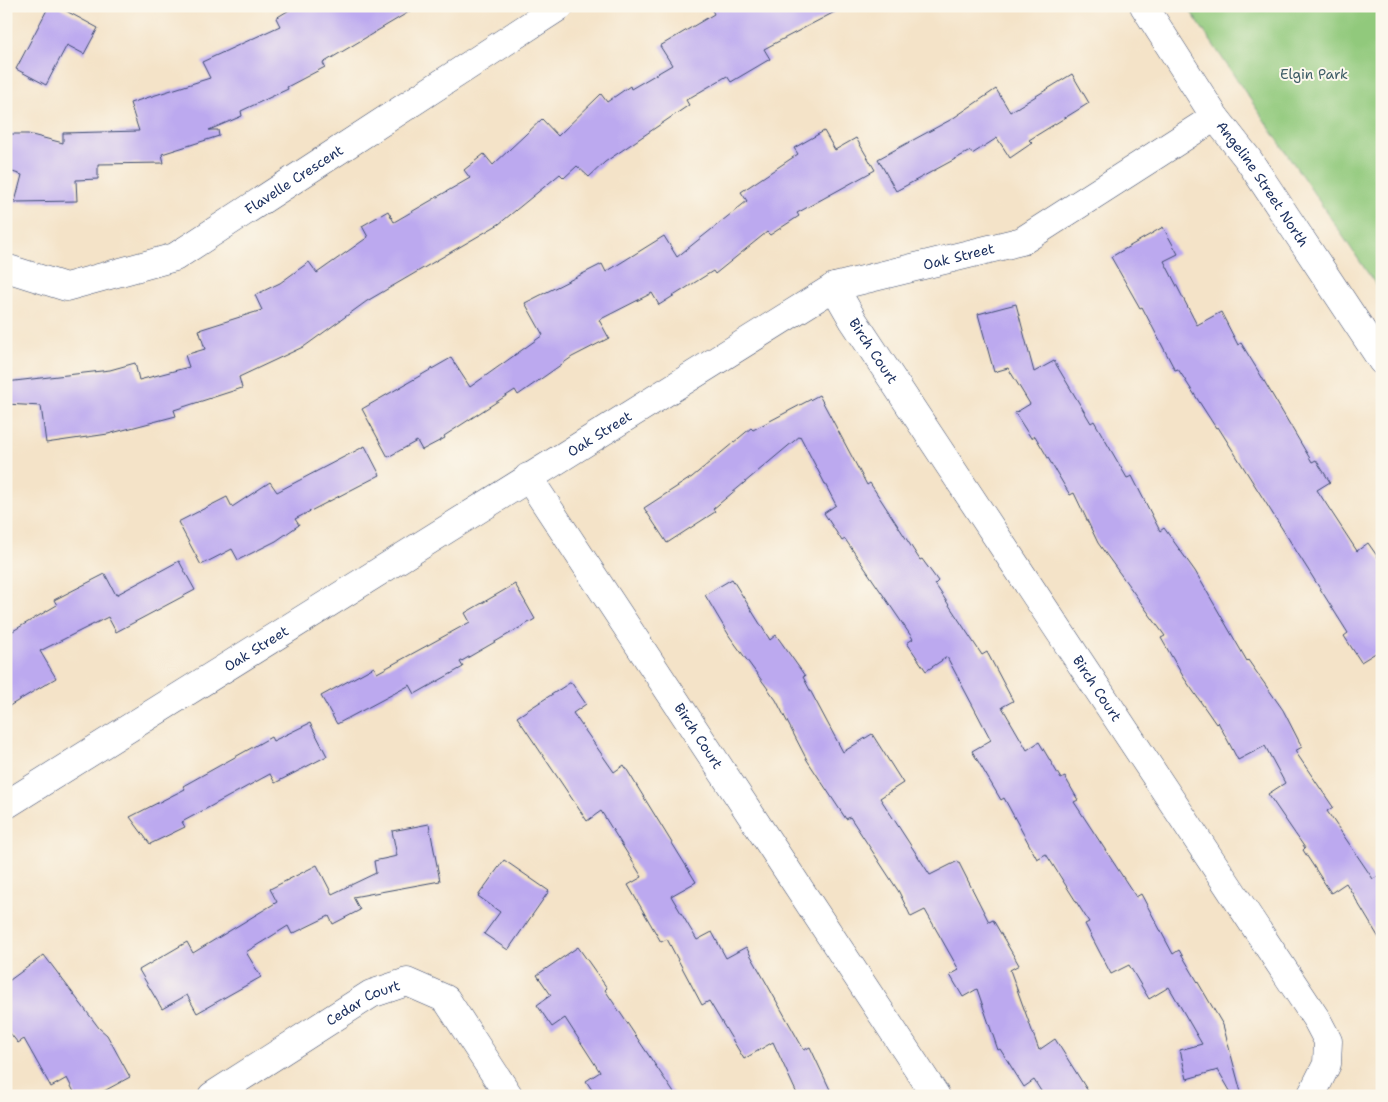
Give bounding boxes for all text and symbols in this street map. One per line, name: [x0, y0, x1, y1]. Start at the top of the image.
park label: Elgin Park: [1280, 65, 1348, 83]
street label: Angeline Street North: [1212, 117, 1313, 250]
street label: Flavelle Crescent: [241, 141, 346, 218]
street label: Oak Street: [921, 239, 996, 274]
street label: Birch Court: [845, 314, 902, 387]
street label: Oak Street: [564, 407, 635, 461]
street label: Oak Street: [220, 622, 292, 675]
street label: Birch Court: [1069, 652, 1125, 725]
street label: Birch Court: [670, 699, 727, 772]
street label: Cedar Court: [322, 976, 402, 1030]

